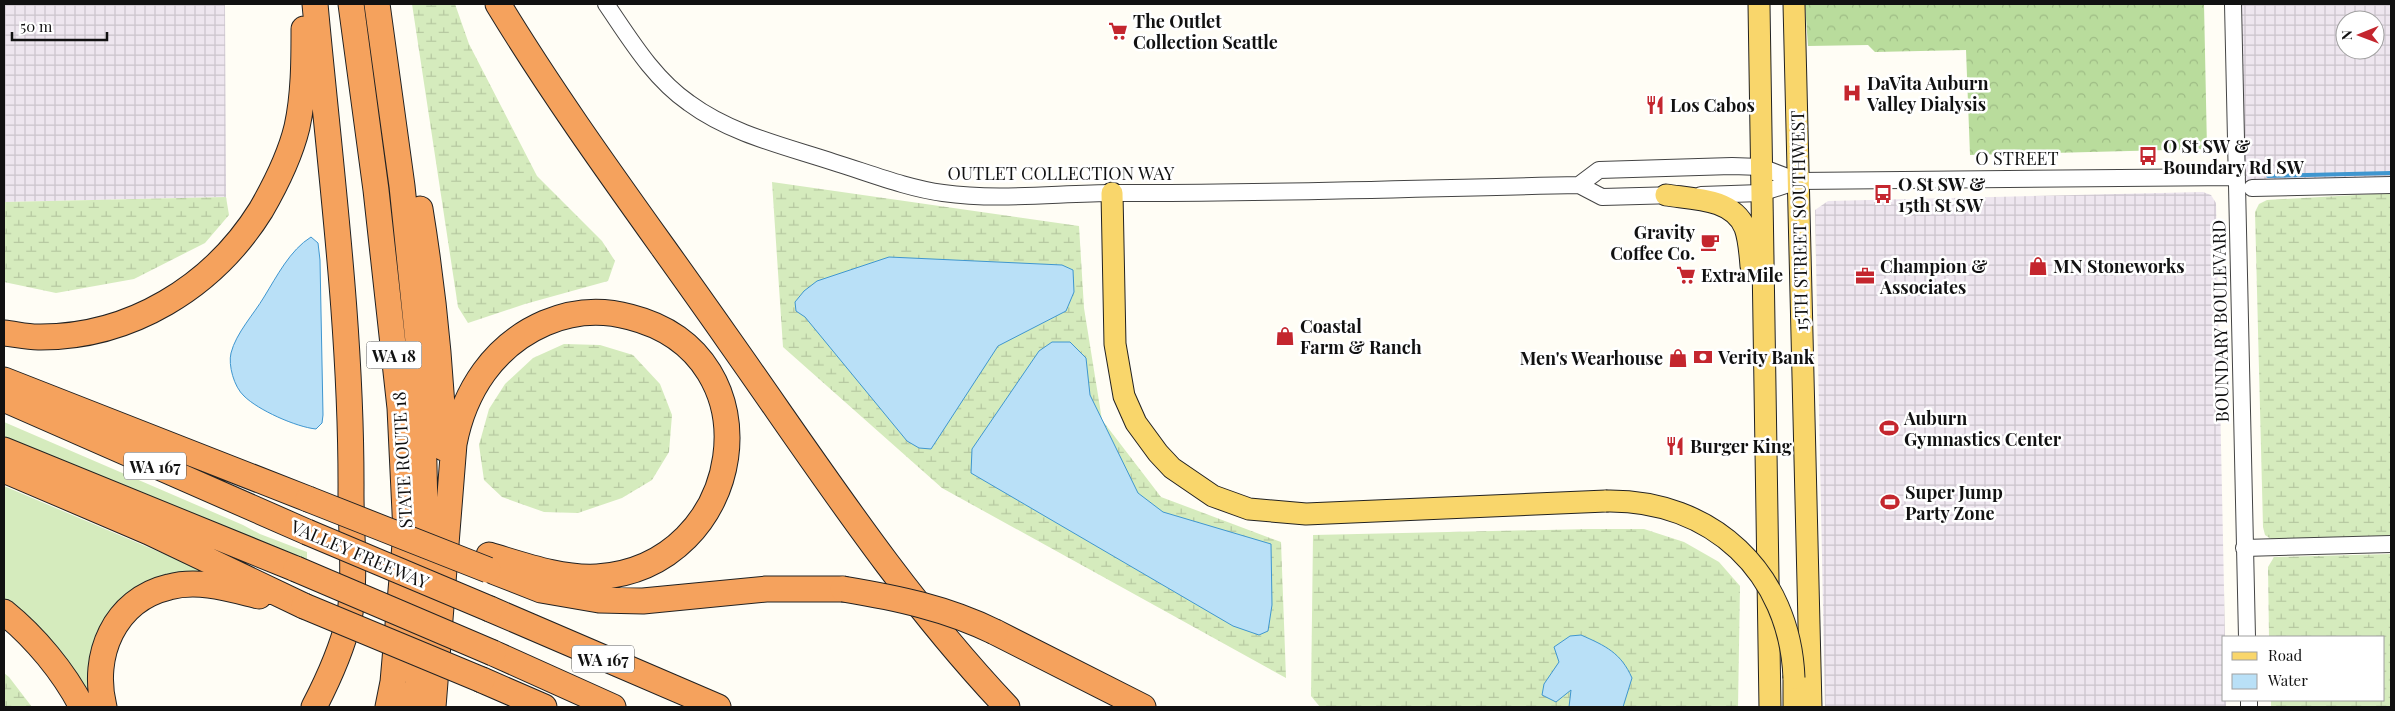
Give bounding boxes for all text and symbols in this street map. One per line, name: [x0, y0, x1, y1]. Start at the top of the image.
place label: The Outlet Collection Seattle: [1133, 9, 1278, 54]
scale bar: [12, 10, 108, 42]
north arrow: [2335, 10, 2385, 60]
text: 50 m: [20, 16, 53, 36]
supermarket icon: The Outlet Collection Seattle: [1107, 20, 1129, 42]
text: N: [2337, 30, 2356, 40]
place label: DaVita Auburn Valley Dialysis: [1866, 71, 1989, 116]
hospital icon: DaVita Auburn Valley Dialysis: [1841, 82, 1863, 104]
place label: Los Cabos: [1670, 93, 1755, 117]
restaurant icon: Los Cabos: [1644, 94, 1666, 116]
street label: 15TH STREET SOUTHWEST: [1785, 110, 1813, 332]
place label: O St SW & Boundary Rd SW: [2163, 134, 2305, 179]
bus stop icon: O St SW & Boundary Rd SW: [2137, 145, 2159, 167]
street label: O STREET: [1975, 146, 2059, 170]
street label: OUTLET COLLECTION WAY: [948, 161, 1175, 185]
place label: O St SW & 15th St SW: [1898, 172, 1985, 217]
bus stop icon: O St SW & 15th St SW: [1872, 183, 1894, 205]
place label: Gravity Coffee Co.: [1610, 220, 1696, 265]
street label: BOUNDARY BOULEVARD: [2206, 220, 2234, 422]
cafe icon: Gravity Coffee Co.: [1699, 231, 1721, 253]
place label: Champion & Associates: [1879, 254, 1987, 299]
place label: MN Stoneworks: [2053, 254, 2185, 278]
shop icon: MN Stoneworks: [2027, 255, 2049, 277]
place label: ExtraMile: [1701, 263, 1783, 287]
supermarket icon: ExtraMile: [1675, 264, 1697, 286]
office icon: Champion & Associates: [1854, 265, 1876, 287]
place label: Coastal Farm & Ranch: [1300, 314, 1422, 359]
shop icon: Coastal Farm & Ranch: [1274, 325, 1296, 347]
road number: WA 18: [366, 342, 422, 368]
place label: Verity Bank: [1717, 345, 1815, 369]
place label: Men's Wearhouse: [1520, 346, 1663, 370]
bank icon: Verity Bank: [1692, 346, 1714, 368]
shop icon: Men's Wearhouse: [1667, 347, 1689, 369]
street label: STATE ROUTE 18: [386, 391, 418, 529]
place label: Auburn Gymnastics Center: [1903, 406, 2062, 451]
sports icon: Auburn Gymnastics Center: [1878, 417, 1900, 439]
place label: Burger King: [1690, 434, 1792, 458]
restaurant icon: Burger King: [1664, 435, 1686, 457]
road number: WA 167: [124, 452, 186, 480]
place label: Super Jump Party Zone: [1905, 480, 2003, 525]
sports icon: Super Jump Party Zone: [1879, 491, 1901, 513]
street label: VALLEY FREEWAY: [286, 514, 433, 594]
legend: [2222, 636, 2385, 701]
text: Road: [2268, 645, 2302, 665]
road number: WA 167: [572, 646, 634, 672]
text: Water: [2267, 670, 2308, 690]

